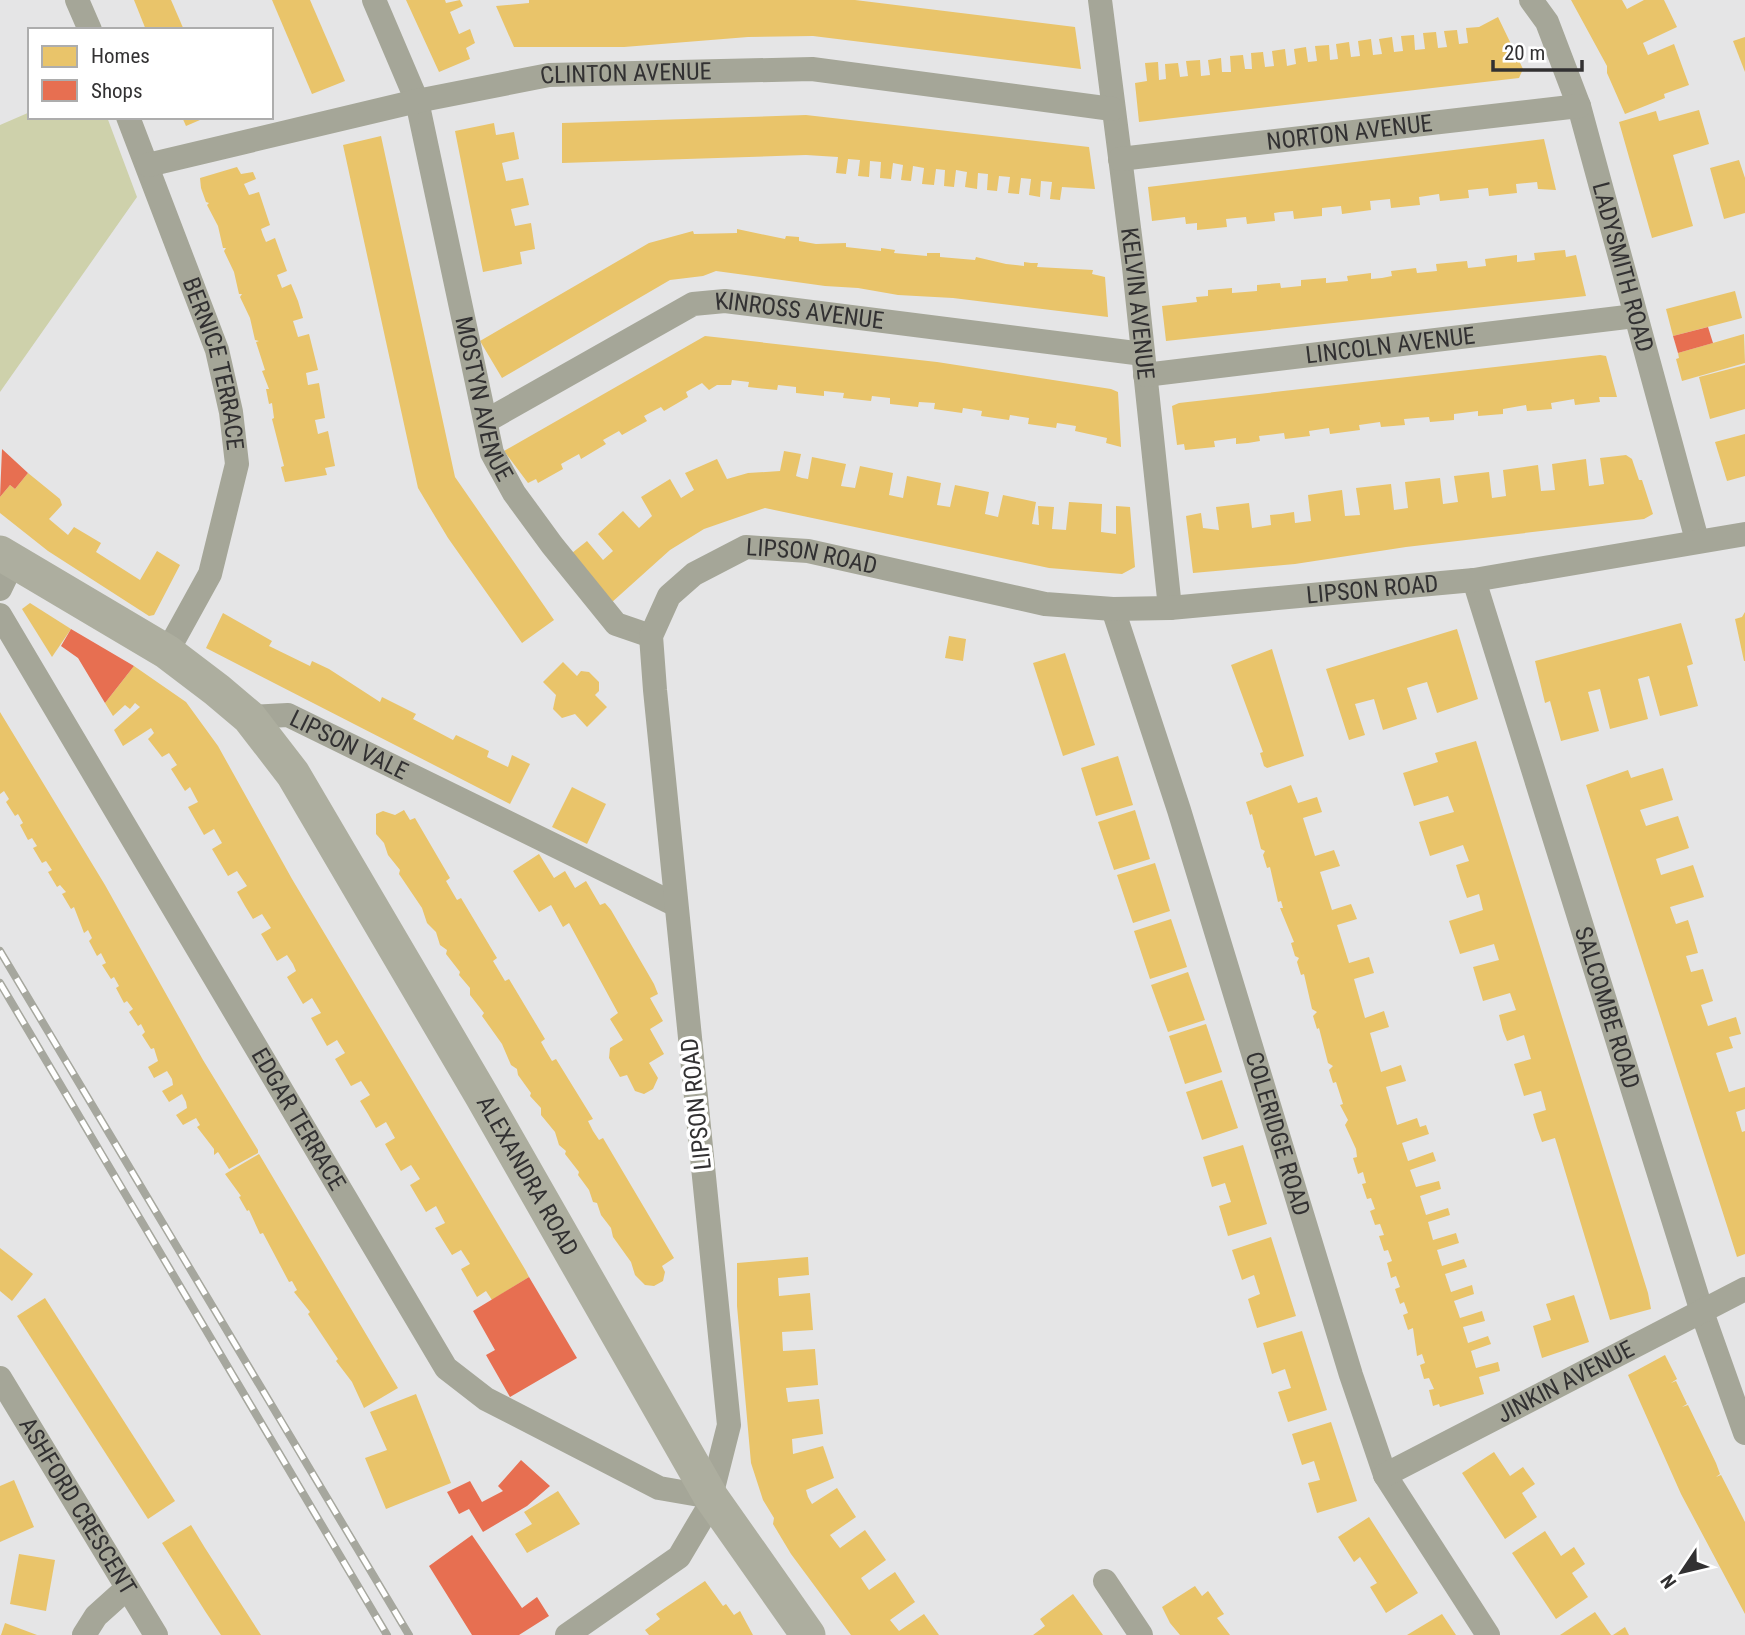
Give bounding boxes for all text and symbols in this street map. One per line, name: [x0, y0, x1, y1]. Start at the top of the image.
legend: [28, 28, 273, 119]
scale bar: [1493, 28, 1582, 72]
text: 20 m: [1504, 41, 1545, 65]
text: Homes: [91, 44, 150, 68]
street label: CLINTON AVENUE: [538, 57, 712, 90]
text: Shops: [91, 79, 143, 103]
street label: NORTON AVENUE: [1265, 109, 1434, 156]
street label: LADYSMITH ROAD: [1586, 179, 1659, 355]
street label: KELVIN AVENUE: [1115, 226, 1160, 381]
street label: BERNICE TERRACE: [177, 273, 249, 452]
street label: KINROSS AVENUE: [714, 287, 886, 335]
street label: MOSTYN AVENUE: [449, 314, 519, 486]
street label: LINCOLN AVENUE: [1304, 321, 1477, 370]
street label: LIPSON ROAD: [745, 533, 880, 580]
street label: LIPSON ROAD: [1305, 569, 1440, 609]
street label: LIPSON VALE: [285, 704, 413, 786]
street label: SALCOMBE ROAD: [1569, 923, 1646, 1092]
street label: LIPSON ROAD: [675, 1037, 717, 1171]
street label: EDGAR TERRACE: [246, 1043, 352, 1196]
street label: COLERIDGE ROAD: [1239, 1048, 1316, 1219]
street label: ALEXANDRA ROAD: [471, 1091, 584, 1261]
street label: JINKIN AVENUE: [1492, 1335, 1639, 1429]
street label: ASHFORD CRESCENT: [13, 1412, 142, 1600]
north arrow: [1647, 1537, 1717, 1607]
text: N: [1656, 1570, 1681, 1593]

